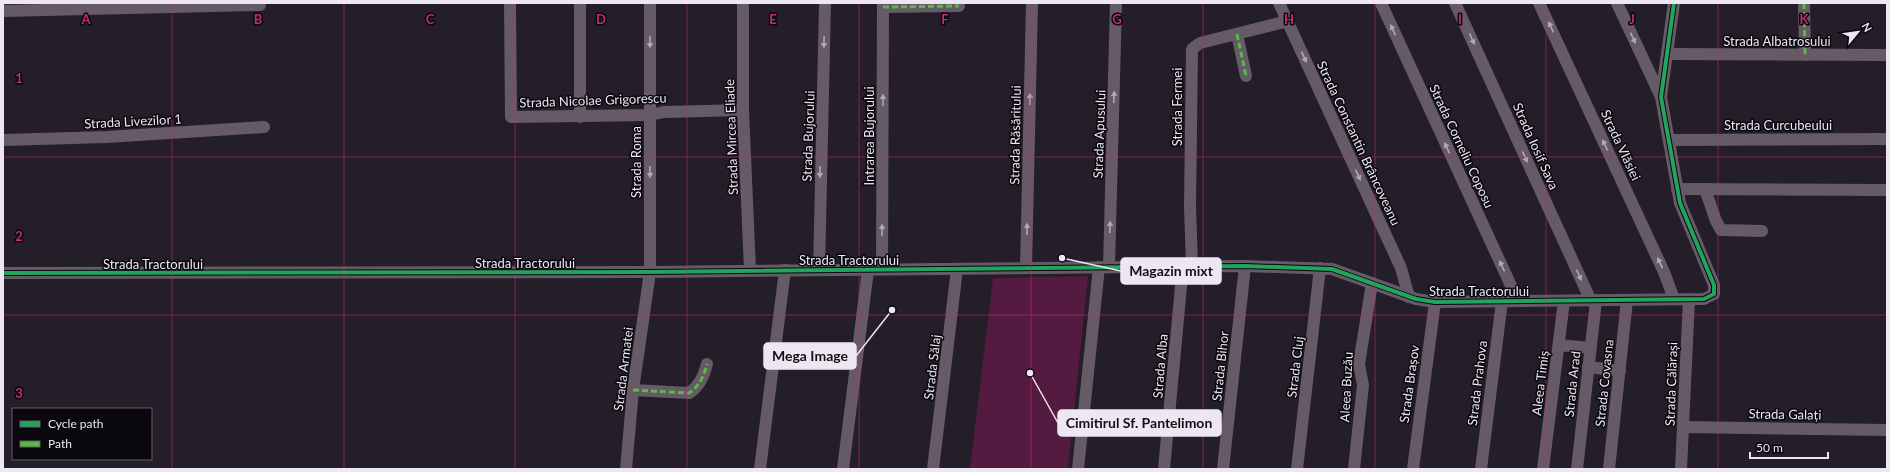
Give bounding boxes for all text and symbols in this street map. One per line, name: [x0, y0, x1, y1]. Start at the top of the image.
text: A: [80, 11, 91, 27]
text: B: [254, 11, 263, 27]
text: C: [426, 11, 435, 27]
text: D: [596, 11, 606, 27]
text: E: [769, 11, 777, 27]
text: F: [941, 11, 949, 27]
text: G: [1112, 11, 1122, 27]
text: H: [1284, 11, 1294, 27]
text: I: [1458, 11, 1462, 27]
text: J: [1629, 11, 1635, 27]
text: K: [1800, 11, 1810, 27]
north arrow: [1838, 12, 1878, 52]
text: N: [1859, 20, 1875, 34]
one-way arrow: [1548, 22, 1554, 33]
one-way arrow: [1390, 24, 1396, 35]
one-way arrow: [1469, 33, 1475, 45]
one-way arrow: [1631, 33, 1637, 45]
street label: Strada Albatrosului: [1723, 33, 1831, 49]
one-way arrow: [647, 36, 653, 49]
one-way arrow: [821, 36, 827, 49]
one-way arrow: [1301, 51, 1307, 62]
street label: Strada Constantin Brâncoveanu: [1314, 58, 1404, 228]
street label: Strada Fermei: [1169, 68, 1185, 146]
text: 1: [15, 70, 23, 86]
street label: Strada Mircea Eliade: [721, 79, 741, 195]
street label: Strada Corneliu Coposu: [1426, 82, 1498, 210]
street label: Strada Răsăritului: [1006, 85, 1024, 185]
street label: Intrarea Bujorului: [861, 87, 877, 186]
street label: Strada Nicolae Grigorescu: [519, 89, 667, 111]
street label: Strada Apusului: [1089, 89, 1109, 179]
street label: Strada Bujorului: [798, 90, 818, 182]
one-way arrow: [1111, 90, 1117, 103]
one-way arrow: [1027, 92, 1033, 105]
one-way arrow: [880, 93, 886, 106]
street label: Strada Iosif Sava: [1510, 100, 1562, 192]
street label: Strada Vlăsiei: [1598, 107, 1644, 183]
street label: Strada Livezilor 1: [84, 110, 182, 132]
street label: Strada Curcubeului: [1724, 117, 1832, 133]
street label: Strada Roma: [628, 126, 644, 198]
one-way arrow: [1602, 140, 1608, 151]
one-way arrow: [1444, 142, 1450, 153]
one-way arrow: [1522, 151, 1528, 163]
one-way arrow: [647, 166, 653, 179]
one-way arrow: [817, 166, 824, 178]
one-way arrow: [1355, 169, 1361, 180]
one-way arrow: [1107, 220, 1113, 233]
one-way arrow: [1024, 222, 1030, 235]
one-way arrow: [879, 223, 885, 236]
text: 2: [15, 228, 23, 244]
street label: Strada Tractorului: [799, 252, 899, 268]
street label: Strada Tractorului: [475, 255, 575, 271]
street label: Strada Tractorului: [103, 256, 203, 272]
callout: Magazin mixt: [1121, 258, 1221, 284]
one-way arrow: [1657, 258, 1663, 269]
one-way arrow: [1499, 260, 1505, 271]
text: Magazin mixt: [1129, 262, 1214, 279]
one-way arrow: [1576, 270, 1582, 281]
street label: Strada Tractorului: [1429, 283, 1529, 299]
street label: Strada Armatei: [610, 326, 636, 412]
street label: Strada Bihor: [1208, 330, 1232, 402]
street label: Strada Sălaj: [920, 333, 944, 401]
street label: Strada Alba: [1149, 333, 1171, 399]
street label: Strada Cluj: [1283, 335, 1307, 399]
street label: Strada Prahova: [1464, 339, 1490, 427]
street label: Strada Covasna: [1591, 339, 1617, 427]
street label: Strada Călărași: [1662, 342, 1680, 426]
callout: Mega Image: [764, 343, 856, 369]
street label: Strada Brașov: [1396, 344, 1422, 424]
text: Mega Image: [772, 347, 849, 364]
street label: Aleea Timiș: [1528, 349, 1552, 416]
street label: Strada Arad: [1561, 350, 1583, 418]
street label: Aleea Buzău: [1336, 351, 1356, 423]
text: 3: [15, 385, 23, 401]
street label: Strada Galați: [1749, 405, 1821, 423]
legend: [12, 408, 152, 460]
callout: Cimitirul Sf. Pantelimon: [1058, 410, 1221, 436]
text: Cimitirul Sf. Pantelimon: [1066, 414, 1212, 431]
text: Cycle path: [48, 416, 103, 431]
scale bar: [1750, 434, 1828, 460]
text: Path: [48, 436, 72, 451]
text: 50 m: [1756, 440, 1783, 455]

